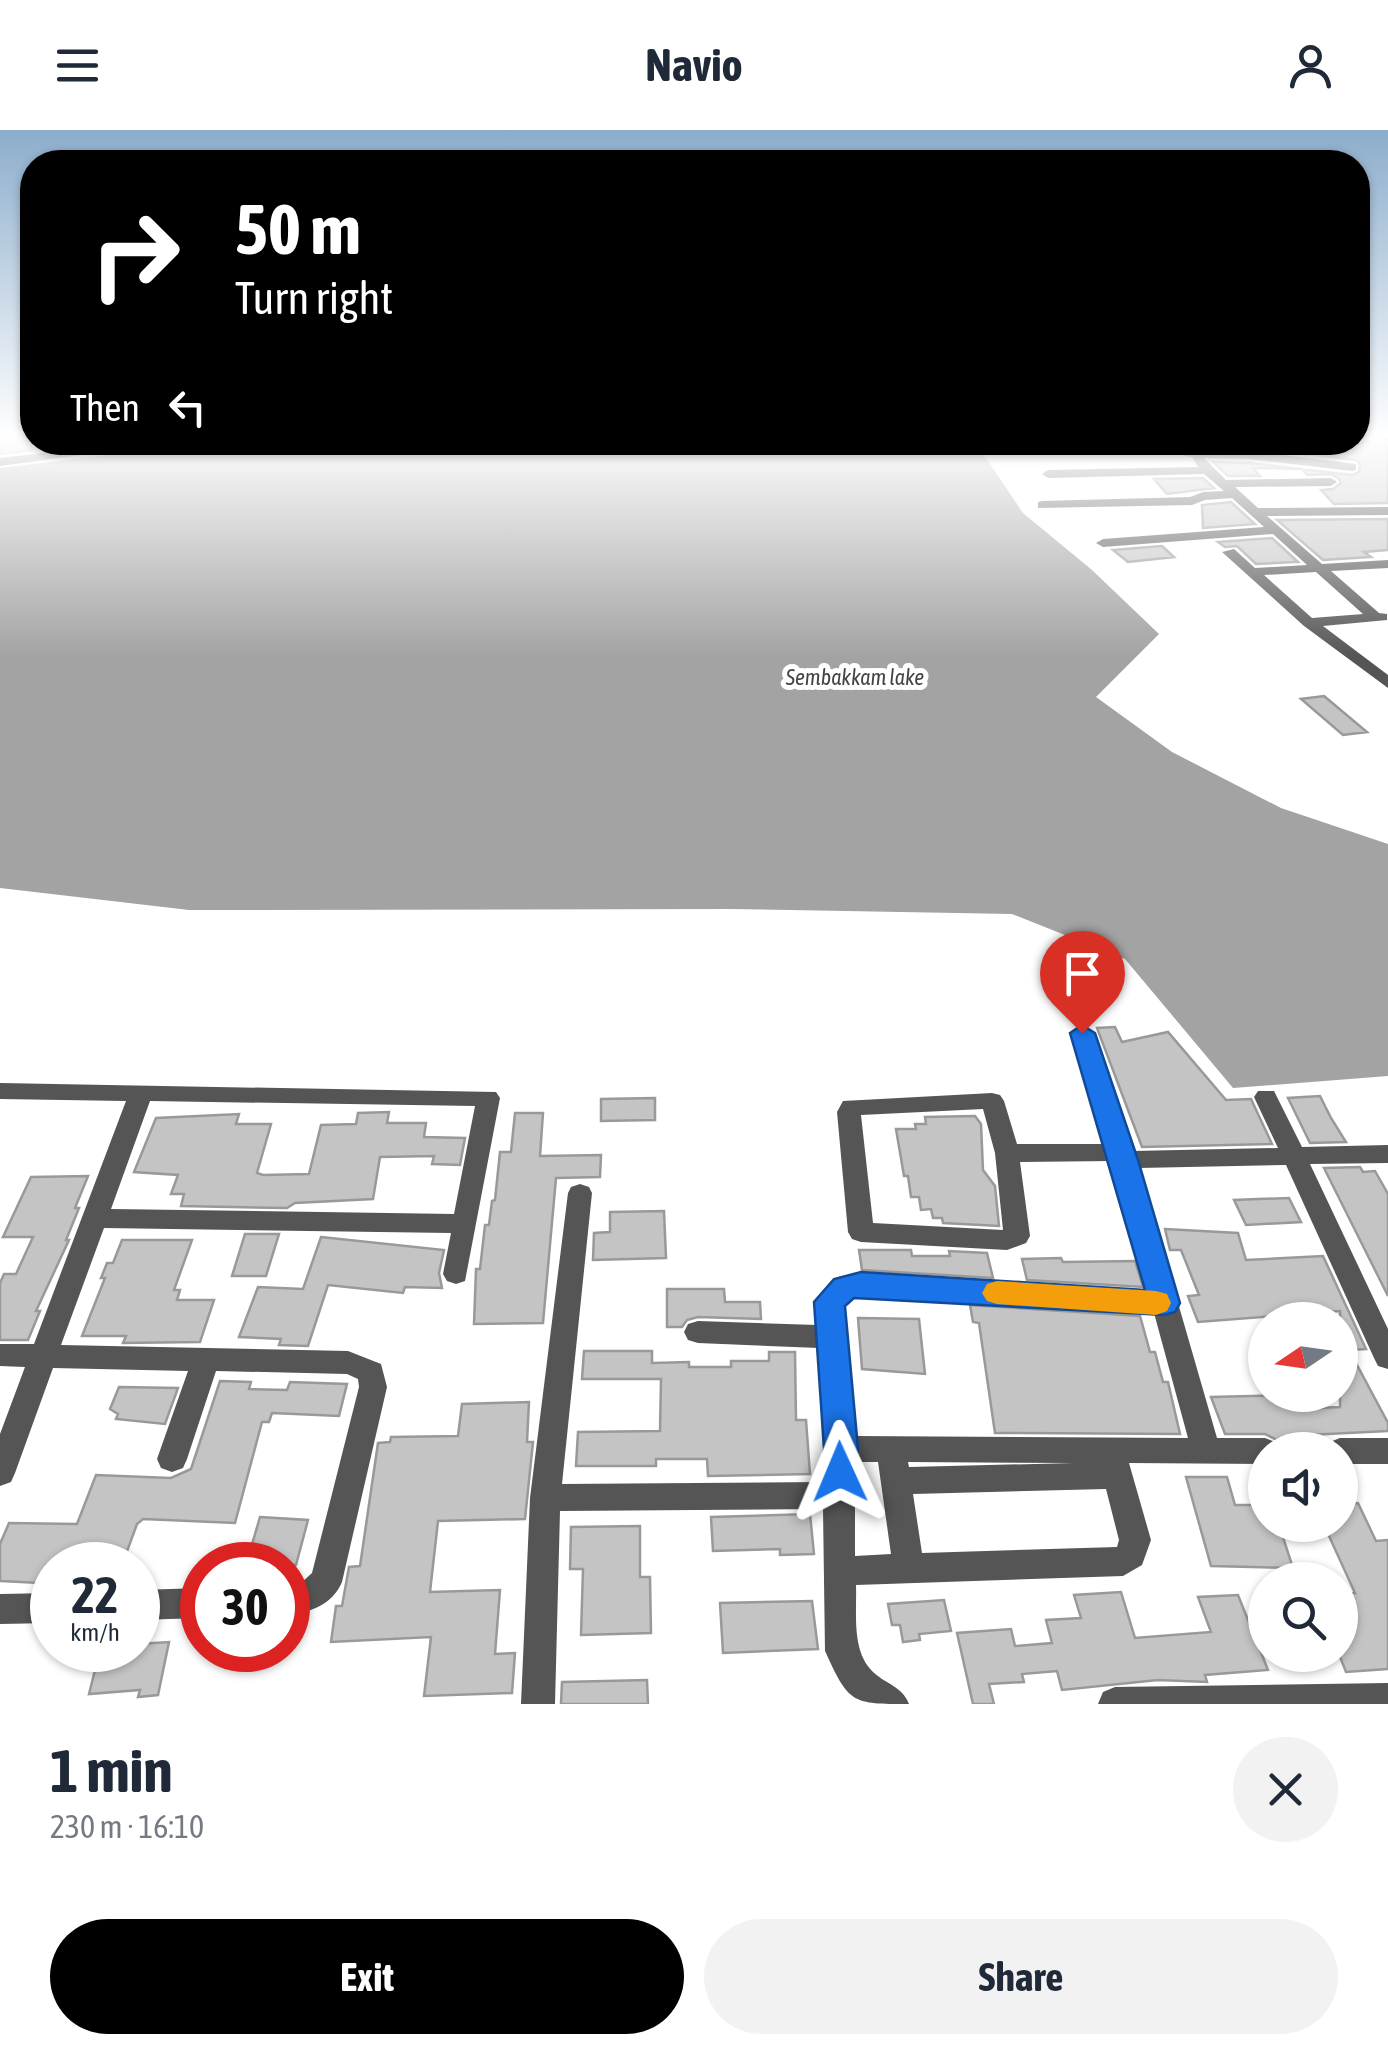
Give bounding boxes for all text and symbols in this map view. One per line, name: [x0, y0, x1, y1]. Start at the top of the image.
icon: menu: [50, 38, 105, 93]
icon: person: [1283, 38, 1338, 93]
text: Navio: [645, 39, 743, 91]
text: 50 m: [235, 189, 361, 269]
icon: right: [70, 190, 200, 320]
text: Turn right: [235, 272, 393, 324]
icon: left: [160, 380, 215, 435]
text: Then: [70, 386, 140, 429]
water label: Sembakkam lake: [785, 664, 924, 690]
pin: [1040, 931, 1125, 1034]
icon: arrive: [1055, 946, 1110, 1001]
north arrow: [1248, 1302, 1358, 1412]
map controls: [1248, 1302, 1358, 1672]
position arrow: [788, 1420, 892, 1524]
button: sound: [1248, 1432, 1358, 1542]
speed limit sign: 30: [180, 1542, 310, 1672]
button: search: [1248, 1562, 1358, 1672]
text: 22: [71, 1566, 118, 1624]
text: km/h: [70, 1618, 120, 1646]
text: 1 min: [50, 1736, 173, 1805]
button: close: [1233, 1737, 1338, 1842]
text: 230 m · 16:10: [50, 1808, 204, 1845]
button: Exit: [50, 1919, 684, 2034]
button: Share: [704, 1919, 1338, 2034]

